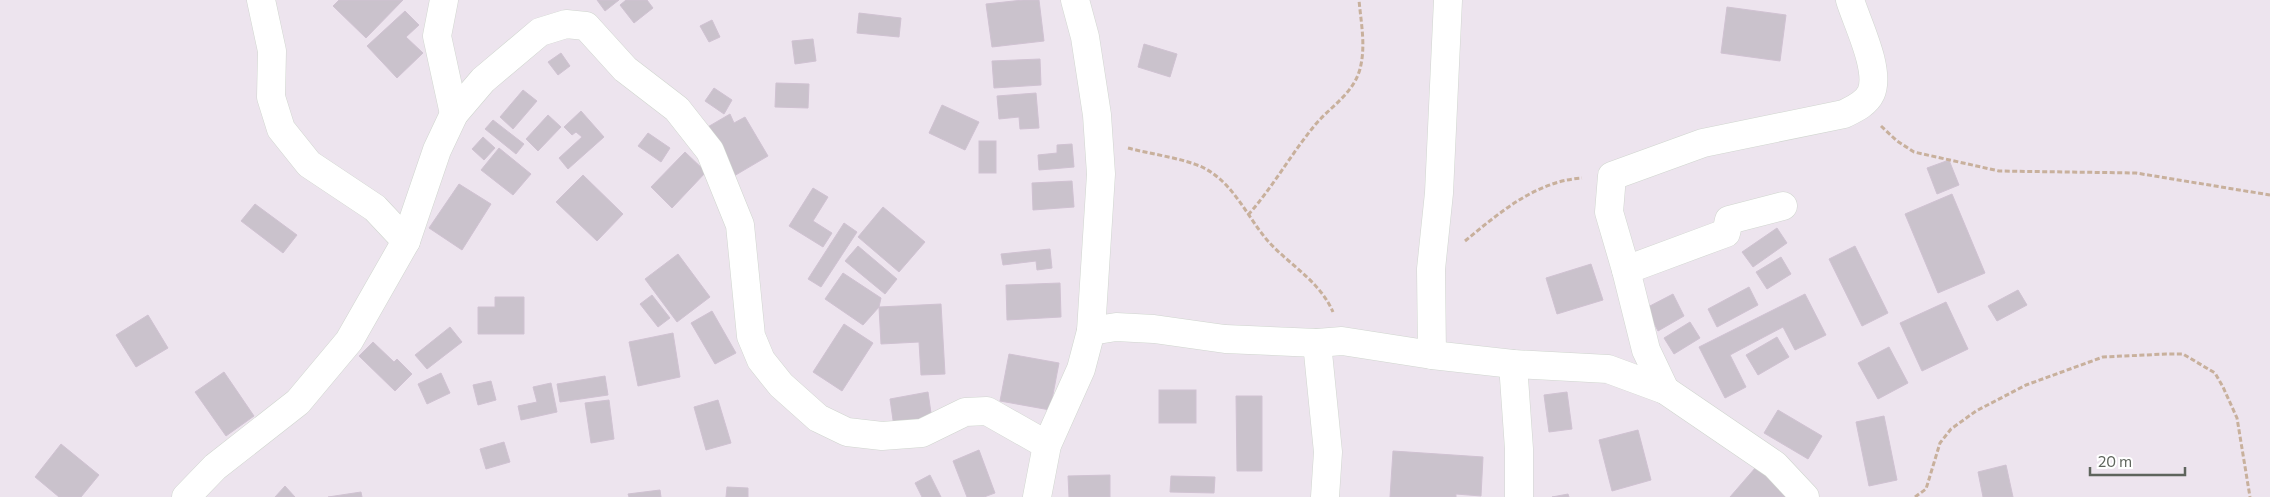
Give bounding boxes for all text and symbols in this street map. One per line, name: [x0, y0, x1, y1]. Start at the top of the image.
scale bar: [2090, 444, 2185, 476]
text: 20 m: [2098, 452, 2132, 470]

